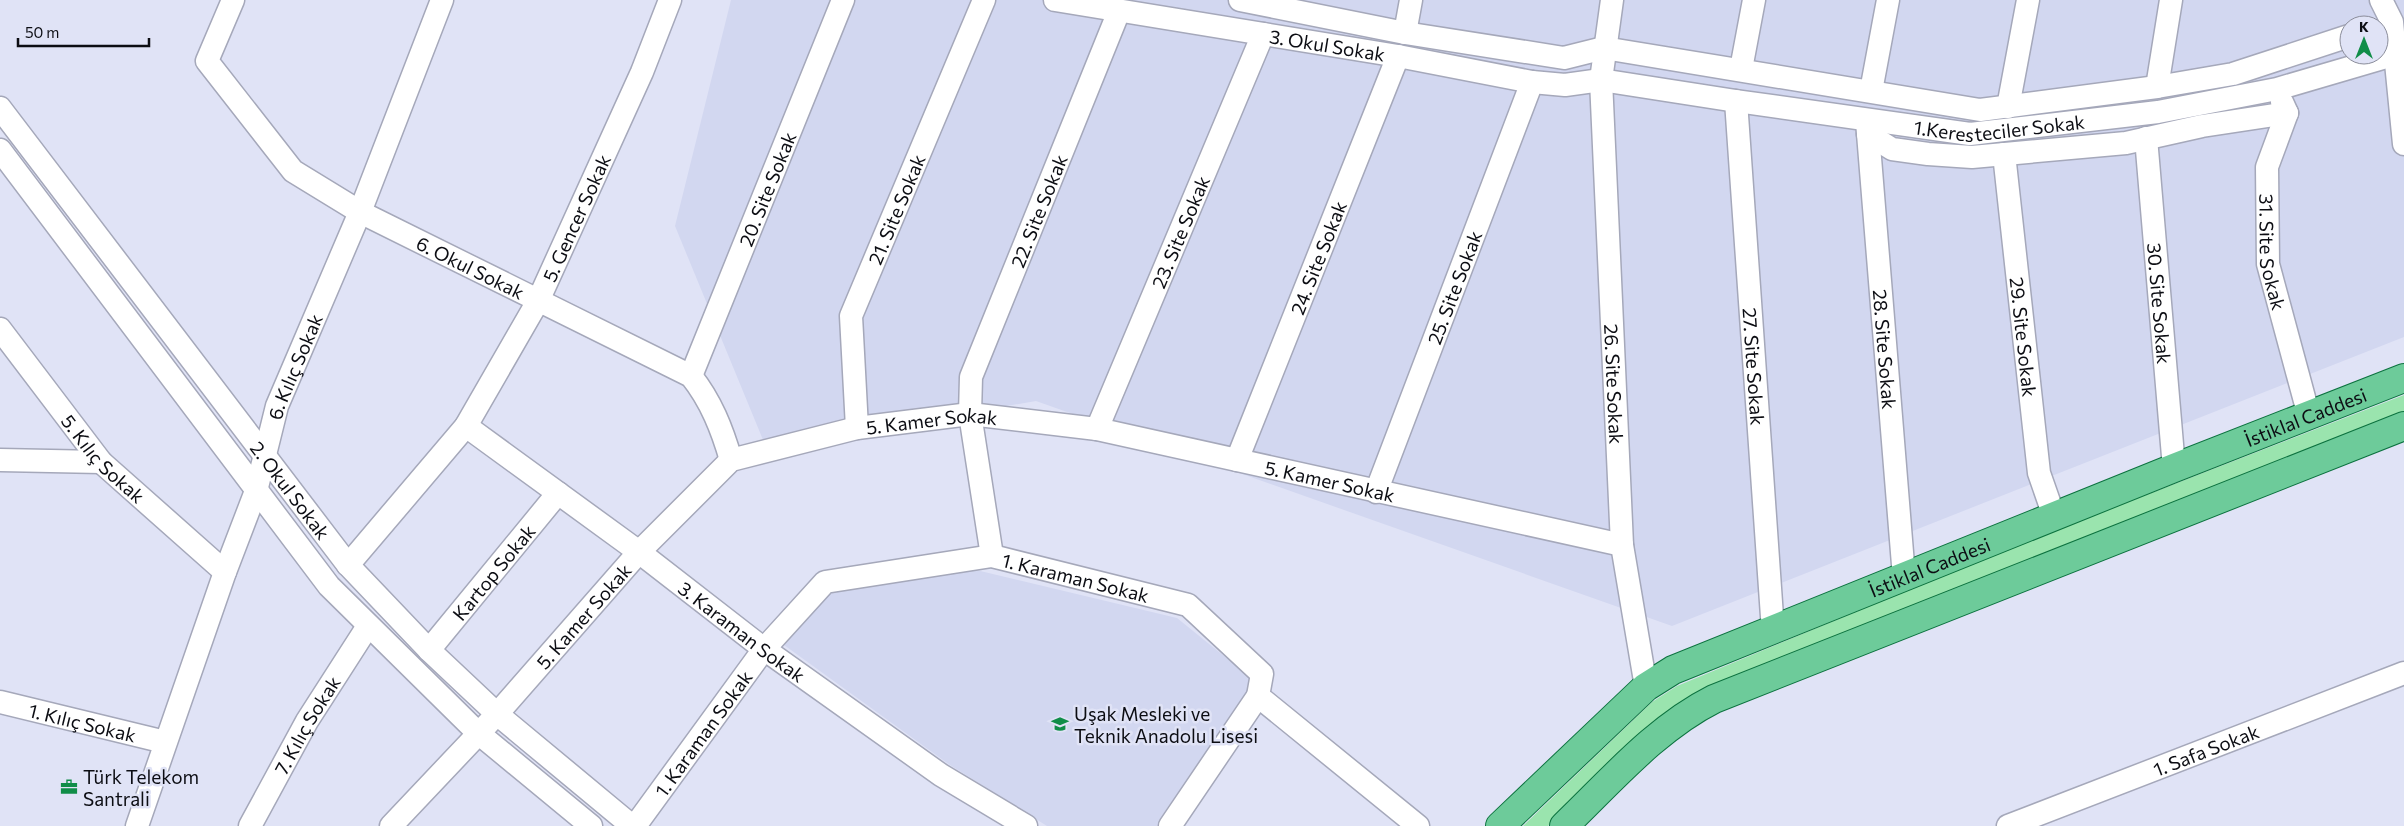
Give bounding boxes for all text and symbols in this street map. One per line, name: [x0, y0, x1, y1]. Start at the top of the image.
scale bar: [18, 15, 149, 47]
north arrow: [2339, 15, 2389, 65]
text: K: [2359, 18, 2369, 35]
text: 50 m: [25, 23, 59, 41]
street label: 3. Okul Sokak: [1268, 24, 1387, 65]
street label: 1.Keresteciler Sokak: [1913, 109, 2086, 146]
street label: 20. Site Sokak: [733, 128, 800, 249]
street label: 5. Gencer Sokak: [537, 150, 615, 285]
street label: 21. Site Sokak: [863, 151, 929, 268]
street label: 22. Site Sokak: [1005, 151, 1071, 271]
street label: 23. Site Sokak: [1146, 172, 1214, 291]
street label: 31. Site Sokak: [2256, 193, 2291, 312]
street label: 24. Site Sokak: [1285, 197, 1351, 318]
street label: 25. Site Sokak: [1422, 227, 1486, 347]
street label: 6. Okul Sokak: [413, 230, 528, 303]
street label: 30. Site Sokak: [2143, 242, 2177, 365]
street label: 29. Site Sokak: [2006, 276, 2042, 398]
street label: 28. Site Sokak: [1869, 288, 1902, 410]
street label: 27. Site Sokak: [1739, 307, 1770, 426]
street label: 6. Kılıç Sokak: [263, 310, 327, 422]
street label: 26. Site Sokak: [1601, 323, 1629, 445]
street label: İstiklal Caddesi: [2242, 382, 2370, 451]
street label: 5. Kamer Sokak: [865, 402, 999, 438]
street label: 5. Kılıç Sokak: [57, 410, 150, 507]
street label: 2. Okul Sokak: [246, 436, 335, 543]
street label: 5. Kamer Sokak: [1263, 455, 1397, 506]
street label: Kartop Sokak: [447, 519, 539, 625]
street label: İstiklal Caddesi: [1865, 532, 1993, 601]
street label: 1. Karaman Sokak: [1000, 548, 1152, 606]
street label: 5. Kamer Sokak: [531, 558, 635, 673]
street label: 3. Karaman Sokak: [674, 576, 810, 686]
street label: 1. Karaman Sokak: [649, 666, 756, 801]
street label: 7. Kılıç Sokak: [269, 671, 345, 778]
street label: 1. Kılıç Sokak: [27, 698, 139, 746]
place label: Uşak Mesleki ve Teknik Anadolu Lisesi: [1074, 702, 1258, 747]
school or university icon: Uşak Mesleki ve Teknik Anadolu Lisesi: [1050, 714, 1070, 734]
street label: 1. Safa Sokak: [2150, 719, 2262, 780]
place label: Türk Telekom Santrali: [83, 765, 199, 810]
office icon: Türk Telekom Santrali: [59, 777, 79, 797]

